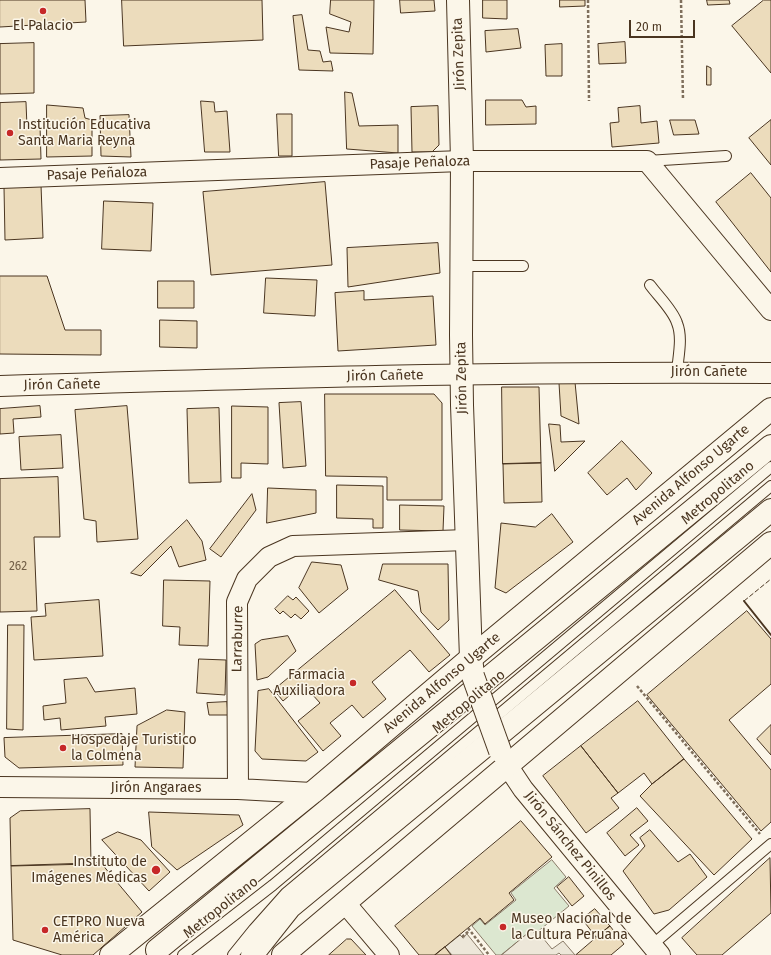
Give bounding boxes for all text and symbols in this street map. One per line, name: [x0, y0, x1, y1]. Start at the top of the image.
marker: El Palacio: [38, 6, 48, 16]
scale bar: [631, 12, 697, 38]
street label: Jirón Zepita: [449, 17, 469, 91]
place label: El Palacio: [13, 18, 73, 34]
text: 20 m: [636, 20, 662, 34]
place label: Institución Educativa Santa Maria Reyna: [18, 117, 151, 150]
marker: Institución Educativa Santa Maria Reyna: [5, 128, 15, 138]
street label: Pasaje Peñaloza: [369, 153, 471, 173]
street label: Pasaje Peñaloza: [46, 164, 148, 184]
street label: Jirón Zepita: [453, 341, 471, 415]
street label: Jirón Cañete: [671, 364, 747, 380]
street label: Jirón Cañete: [346, 367, 424, 385]
street label: Jirón Cañete: [23, 376, 101, 394]
street label: Avenida Alfonso Ugarte: [629, 421, 753, 529]
street label: Metropolitano: [678, 458, 758, 528]
house number: 262: [9, 560, 27, 574]
street label: Larraburre: [229, 605, 247, 673]
street label: Avenida Alfonso Ugarte: [380, 629, 504, 737]
place label: Farmacia Auxiliadora: [273, 667, 345, 700]
street label: Metropolitano: [429, 667, 509, 737]
marker: Farmacia Auxiliadora: [348, 678, 358, 688]
place label: Hospedaje Turistico la Colmena: [71, 732, 197, 764]
marker: Hospedaje Turistico la Colmena: [58, 743, 68, 753]
street label: Jirón Angaraes: [111, 780, 201, 796]
street label: Jirón Sánchez Pinillos: [521, 788, 619, 904]
place label: Instituto de Imágenes Médicas: [31, 854, 147, 886]
marker: Instituto de Imágenes Médicas: [150, 864, 162, 876]
street label: Metropolitano: [180, 874, 262, 942]
place label: Museo Nacional de la Cultura Peruana: [511, 911, 632, 944]
place label: CETPRO Nueva América: [53, 914, 145, 946]
marker: Museo Nacional de la Cultura Peruana: [498, 922, 508, 932]
marker: CETPRO Nueva América: [40, 925, 50, 935]

